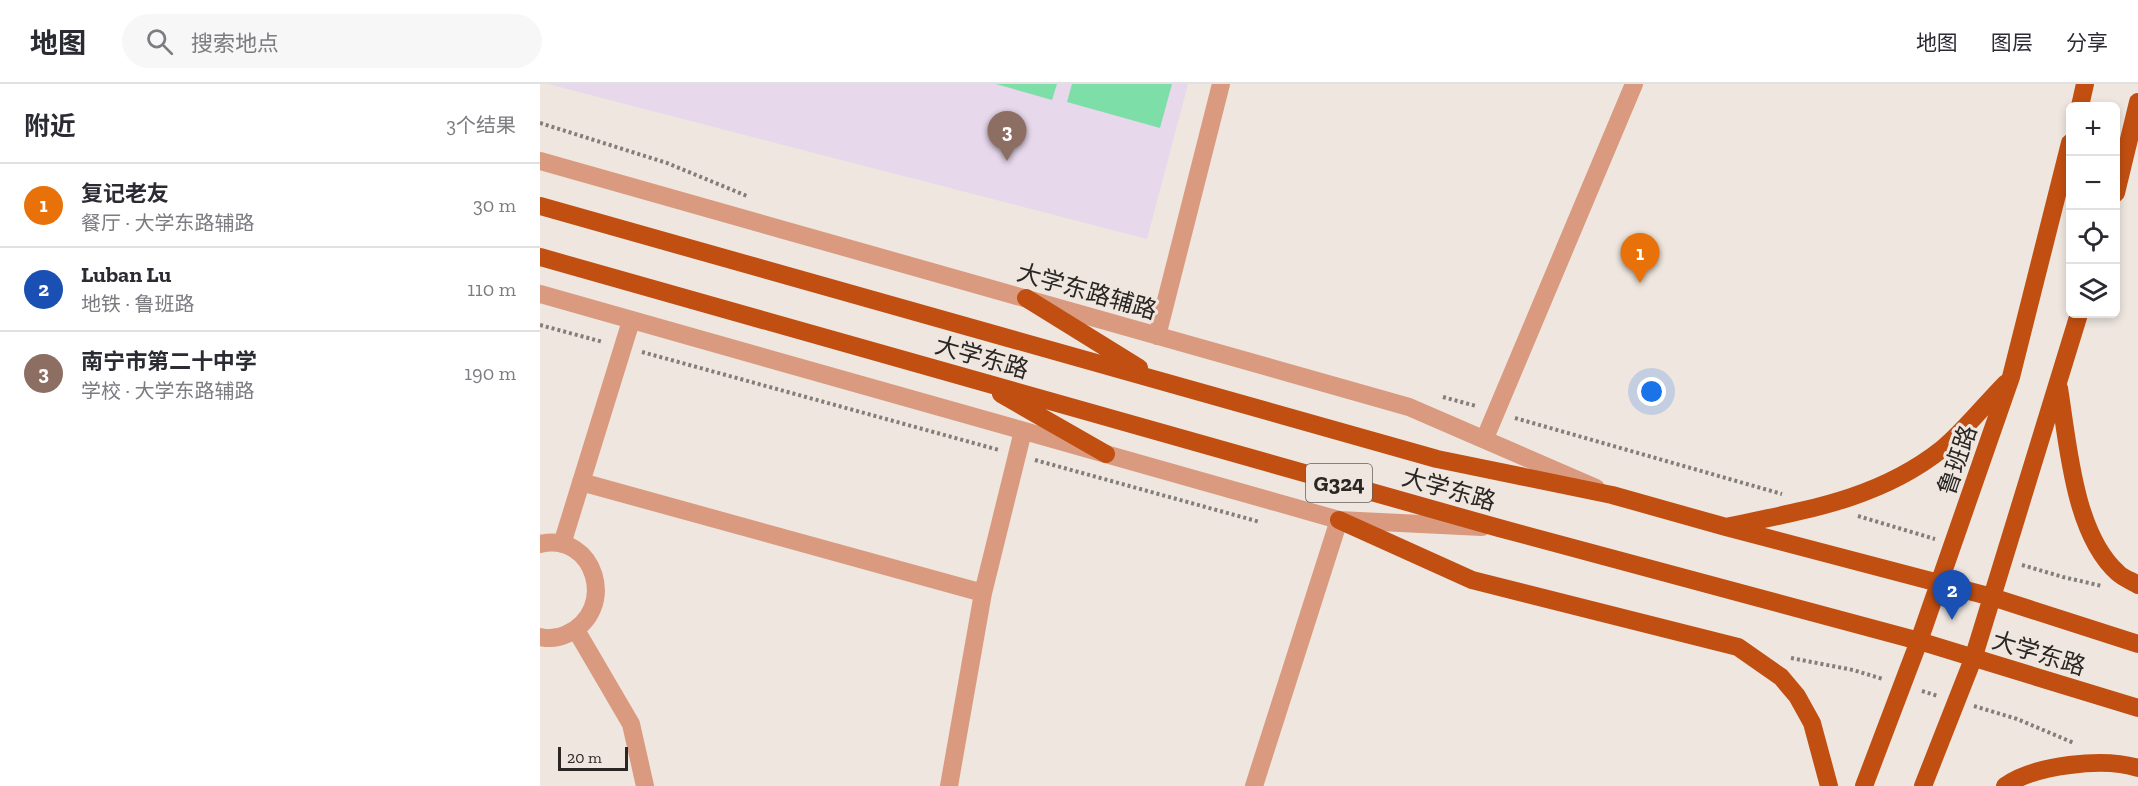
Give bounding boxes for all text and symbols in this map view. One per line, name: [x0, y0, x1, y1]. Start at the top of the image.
search box: [122, 14, 542, 68]
icon: search: [143, 25, 176, 58]
text: 地图: [30, 27, 86, 60]
text: 搜索地点: [191, 30, 279, 57]
text: 地图: [1916, 30, 1958, 55]
text: 图层: [1991, 30, 2033, 55]
text: 分享: [2066, 30, 2108, 55]
map controls: [2066, 102, 2120, 318]
button: +: [2066, 102, 2120, 156]
text: 附近: [24, 110, 76, 142]
pin: 3: [988, 112, 1026, 161]
text: 3个结果: [446, 113, 516, 137]
button: −: [2066, 156, 2120, 210]
text: 复记老友: [81, 180, 169, 207]
text: 1: [39, 193, 48, 217]
text: 30 m: [473, 193, 516, 217]
button: locate: [2066, 210, 2120, 264]
text: 餐厅 · 大学东路辅路: [81, 211, 254, 235]
pin: 1: [1620, 234, 1660, 283]
street label: 大学东路辅路: [1014, 257, 1160, 325]
text: Luban Lu: [81, 261, 171, 288]
button: layers: [2066, 264, 2120, 318]
text: 2: [38, 277, 49, 301]
text: 110 m: [467, 277, 516, 301]
text: 地铁 · 鲁班路: [81, 292, 194, 316]
street label: 大学东路: [932, 330, 1032, 384]
text: 南宁市第二十中学: [81, 348, 257, 375]
text: 3: [38, 361, 49, 385]
text: 190 m: [464, 361, 516, 385]
your location: [1637, 377, 1666, 406]
text: 学校 · 大学东路辅路: [81, 379, 254, 403]
street label: 鲁班路: [1932, 421, 1982, 499]
street label: 大学东路: [1399, 462, 1499, 516]
road number: G324: [1306, 464, 1372, 502]
pin: 2: [1932, 570, 1972, 620]
street label: 大学东路: [1989, 625, 2089, 681]
scale bar: [558, 744, 628, 772]
text: 20 m: [567, 748, 602, 767]

